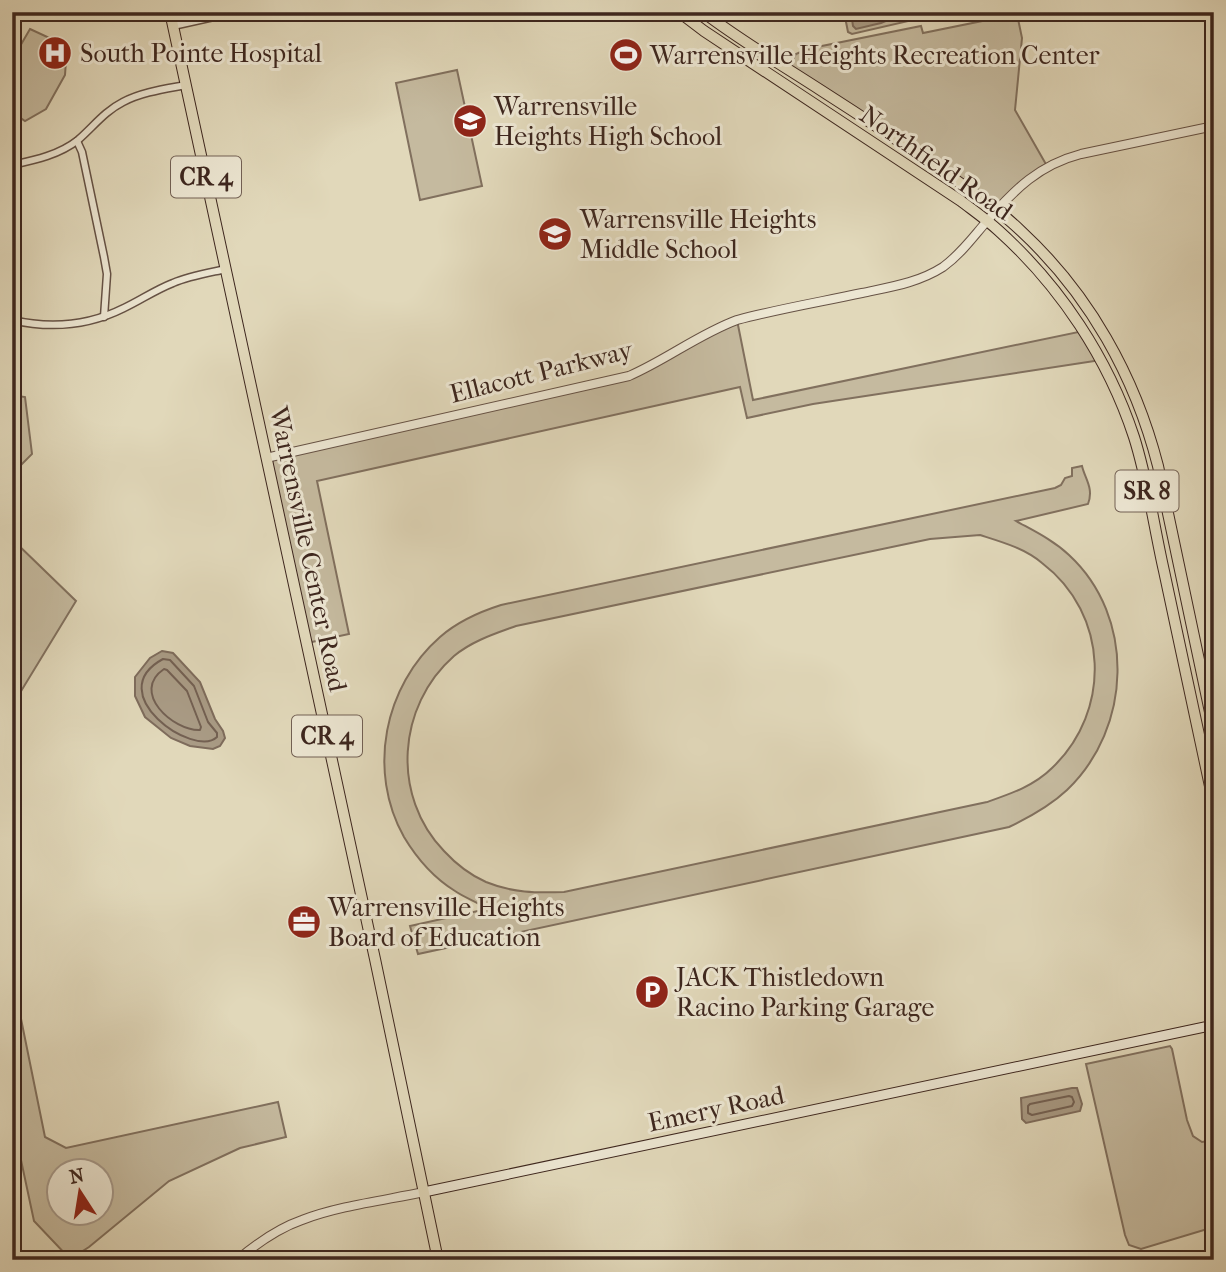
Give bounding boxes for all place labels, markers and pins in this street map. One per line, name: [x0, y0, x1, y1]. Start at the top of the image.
hospital icon: South Pointe Hospital: [36, 34, 74, 72]
sports icon: Warrensville Heights Recreation Center: [607, 36, 645, 74]
place label: South Pointe Hospital: [80, 38, 322, 69]
place label: Warrensville Heights Recreation Center: [649, 40, 1100, 71]
place label: Warrensville Heights High School: [493, 91, 722, 152]
school or university icon: Warrensville Heights High School: [451, 102, 489, 140]
place label: Warrensville Heights Middle School: [579, 204, 816, 265]
school or university icon: Warrensville Heights Middle School: [536, 215, 574, 253]
place label: Warrensville Heights Board of Education: [327, 892, 564, 953]
office icon: Warrensville Heights Board of Education: [285, 903, 323, 941]
place label: JACK Thistledown Racino Parking Garage: [674, 962, 934, 1023]
parking icon: JACK Thistledown Racino Parking Garage: [633, 973, 671, 1011]

